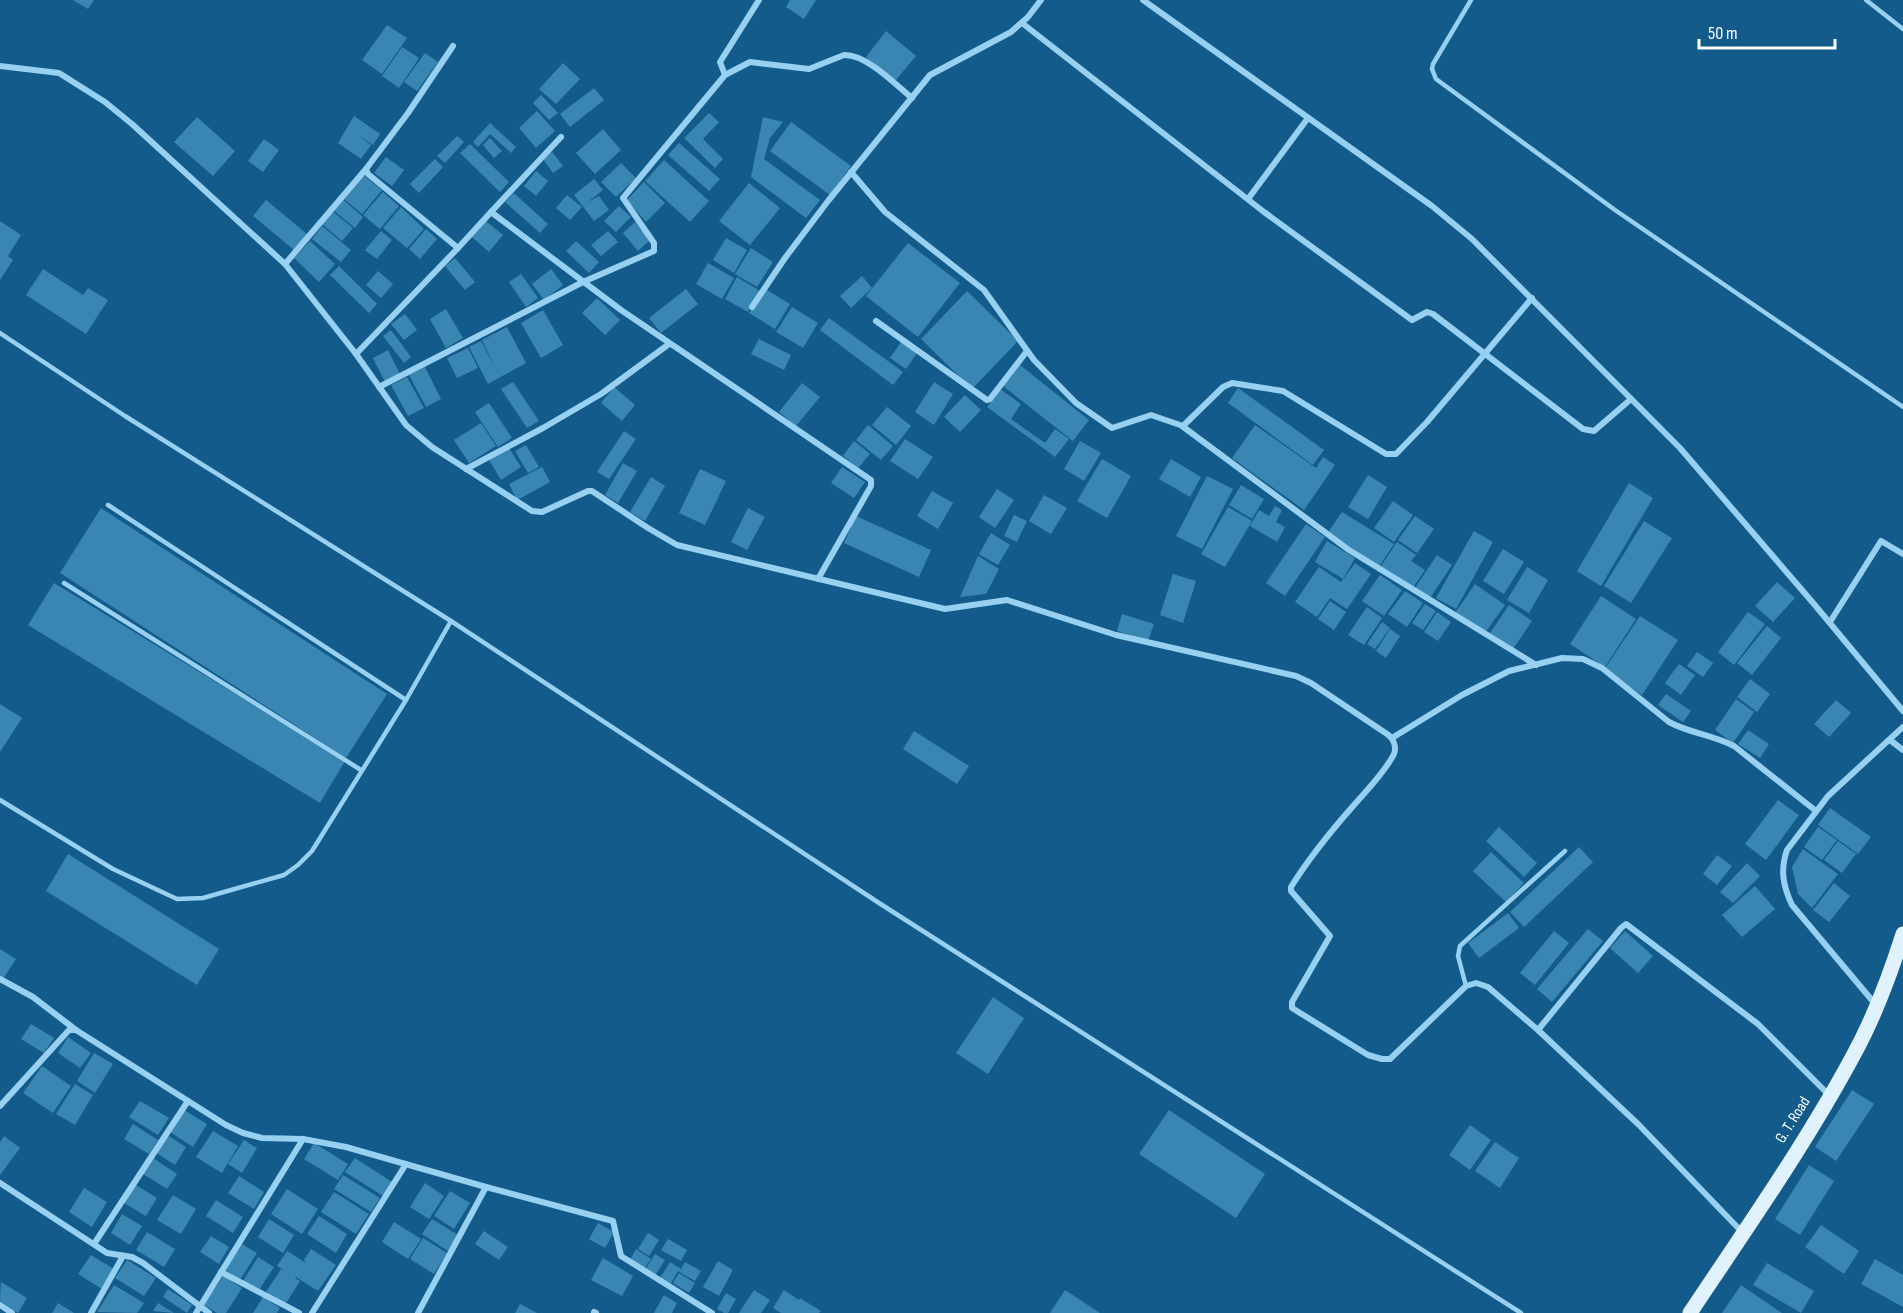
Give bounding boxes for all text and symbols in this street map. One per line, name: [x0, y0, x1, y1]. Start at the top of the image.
scale bar: [1699, 12, 1836, 50]
text: 50 m: [1708, 23, 1738, 44]
street label: G. T. Road: [1771, 1093, 1815, 1147]

